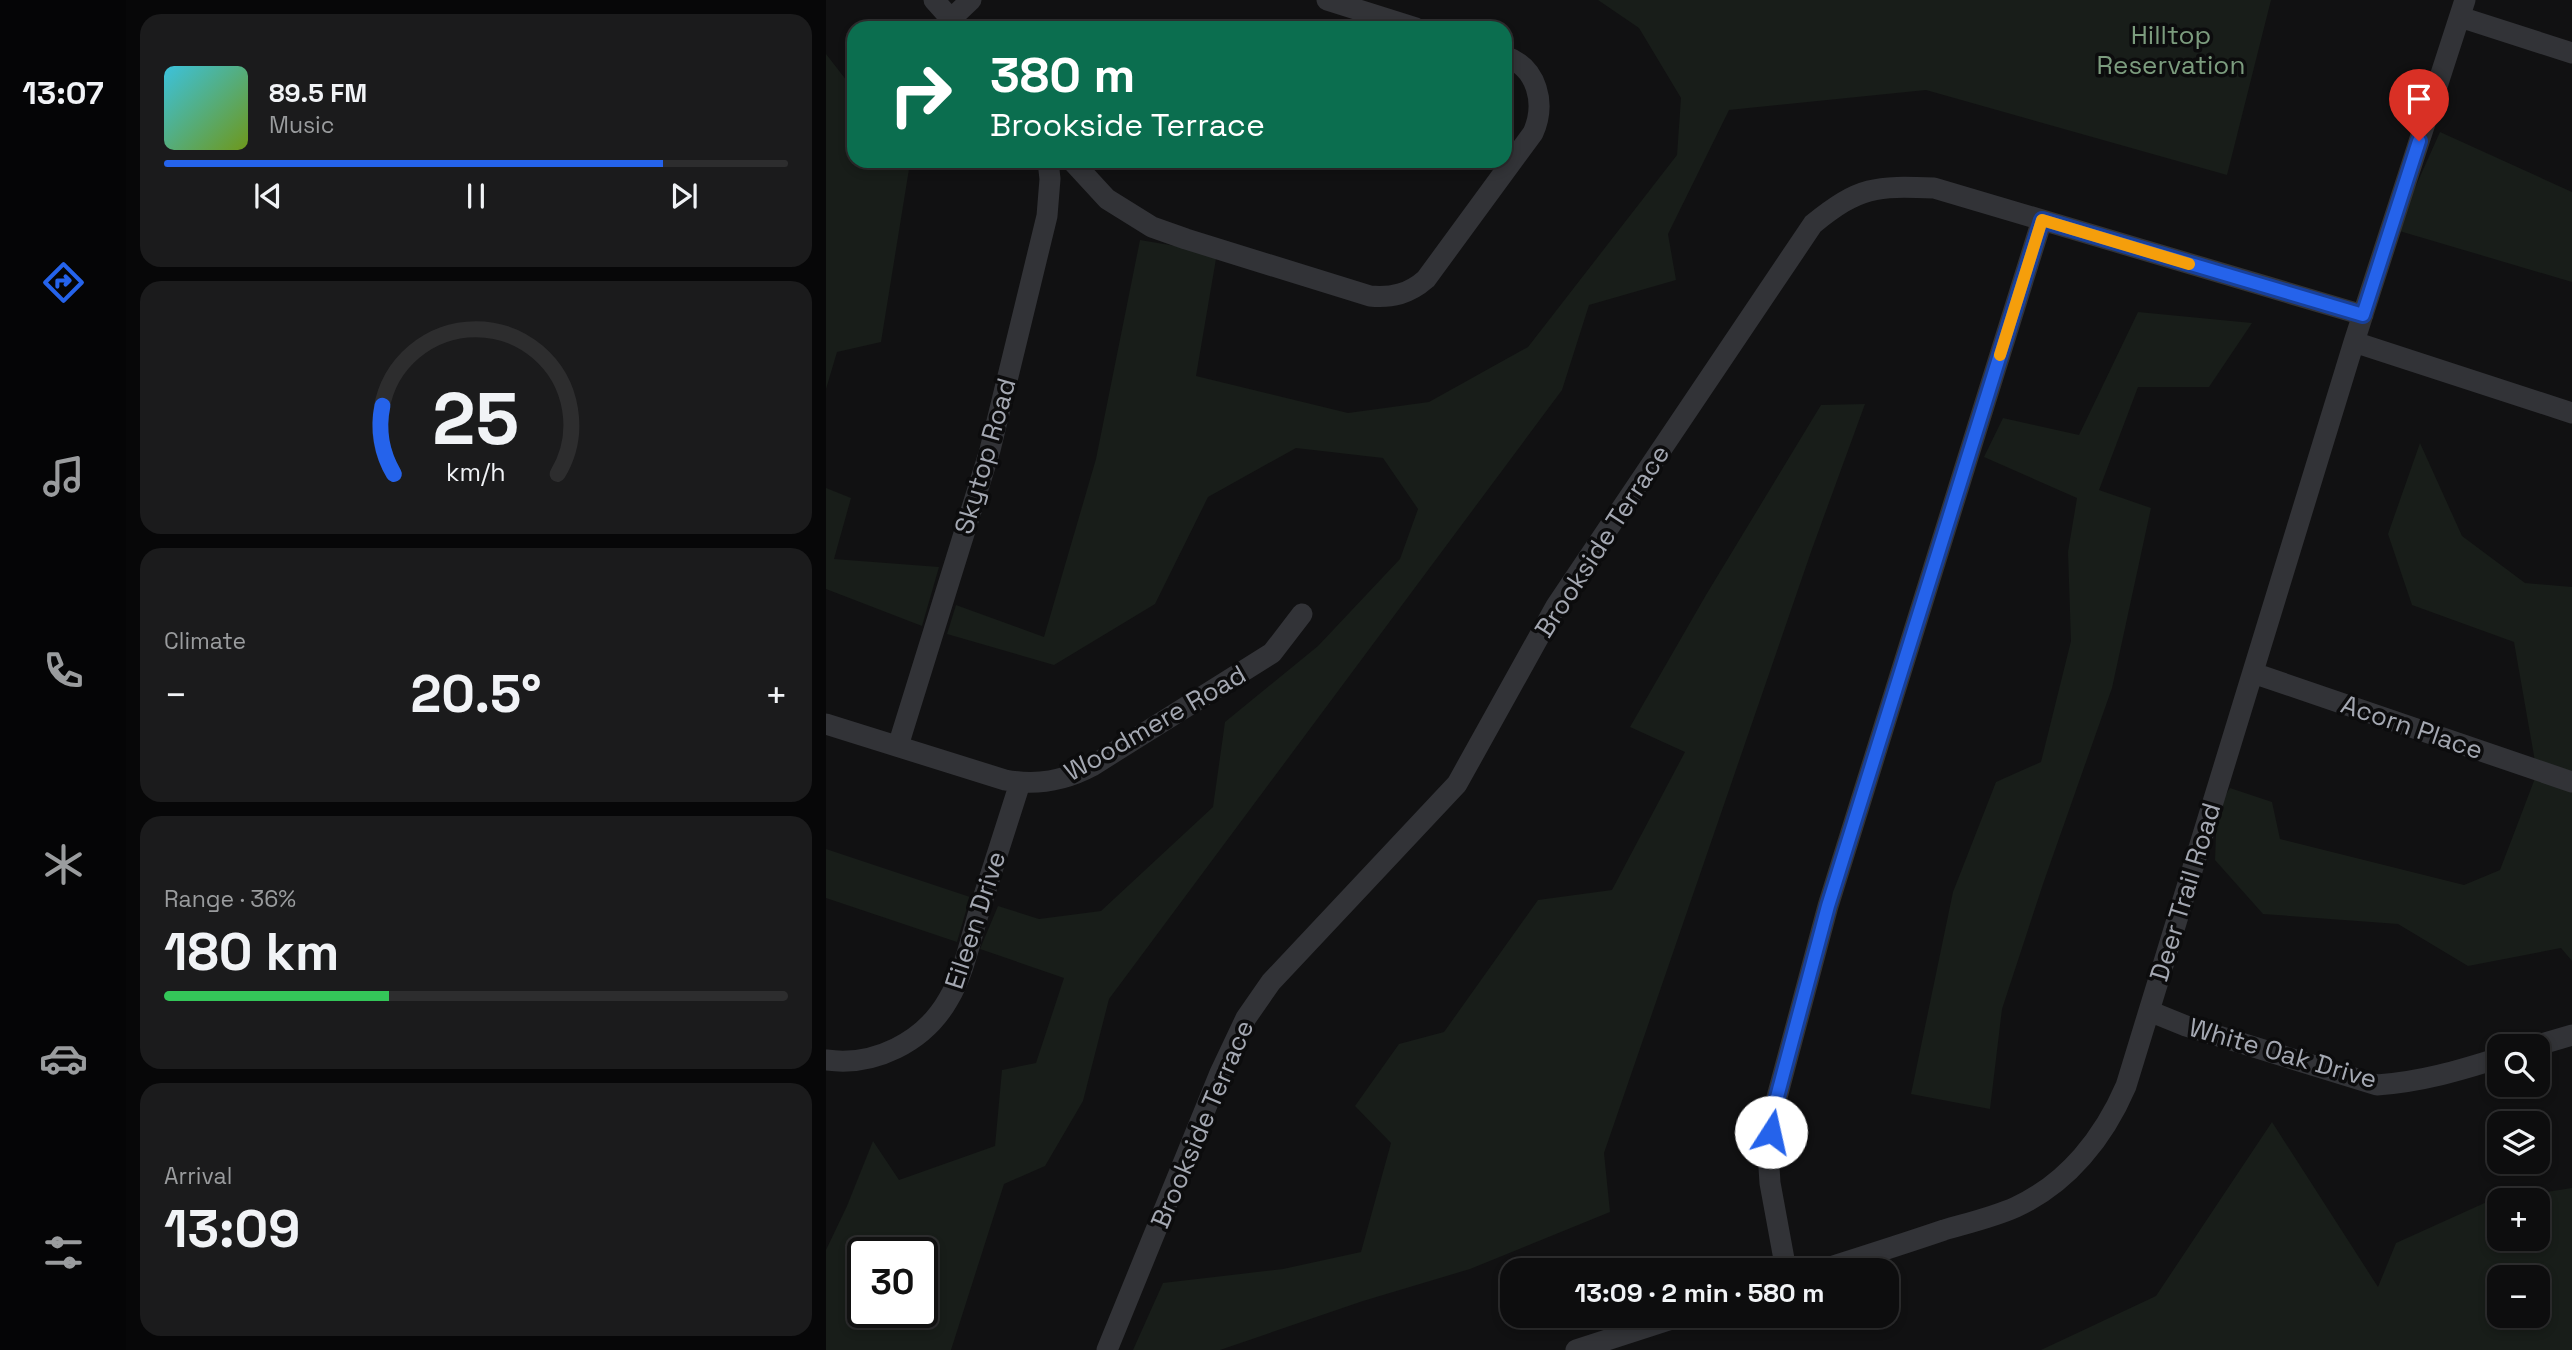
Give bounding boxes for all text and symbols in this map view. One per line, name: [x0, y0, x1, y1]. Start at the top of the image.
park label: Hilltop Reservation: [2097, 18, 2245, 82]
text: 380 m: [990, 44, 1135, 106]
icon: right: [875, 49, 966, 140]
pin: [2389, 69, 2449, 141]
text: 13:07: [22, 73, 104, 113]
text: 89.5 FM: [269, 76, 367, 110]
icon: arrive: [2400, 80, 2438, 118]
text: Brookside Terrace: [990, 105, 1265, 145]
text: Music: [269, 110, 334, 140]
icon: previous: [249, 177, 287, 215]
icon: pause: [457, 177, 495, 215]
icon: next: [665, 177, 703, 215]
icon: directions: [39, 258, 88, 307]
text: 25: [433, 372, 519, 465]
street label: Skytop Road: [947, 374, 1023, 538]
street label: Brookside Terrace: [1527, 438, 1677, 644]
icon: music: [39, 452, 88, 501]
text: km/h: [446, 456, 506, 488]
text: Climate: [164, 626, 246, 656]
icon: phone: [39, 646, 88, 695]
street label: Woodmere Road: [1058, 657, 1252, 789]
text: 20.5°: [410, 661, 542, 727]
text: −: [164, 671, 188, 719]
text: +: [764, 671, 788, 719]
street label: Acorn Place: [2337, 687, 2487, 767]
street label: Deer Trail Road: [2142, 799, 2228, 985]
icon: climate: [39, 840, 88, 889]
street label: Eileen Drive: [937, 847, 1013, 993]
text: Range · 36%: [164, 884, 296, 914]
text: 180 km: [164, 919, 339, 985]
street label: White Oak Drive: [2185, 1010, 2381, 1096]
street label: Brookside Terrace: [1143, 1015, 1261, 1233]
icon: car: [39, 1034, 88, 1083]
map controls: [2487, 1034, 2550, 1328]
button: search: [2487, 1034, 2550, 1097]
position arrow: [1734, 1095, 1808, 1169]
button: layers: [2487, 1111, 2550, 1174]
text: Arrival: [164, 1161, 232, 1191]
button: +: [2487, 1188, 2550, 1251]
text: 13:09: [164, 1196, 300, 1262]
icon: filters: [39, 1228, 88, 1277]
speed limit sign: 30: [847, 1237, 938, 1328]
button: −: [2487, 1265, 2550, 1328]
text: 13:09 · 2 min · 580 m: [1574, 1276, 1825, 1310]

